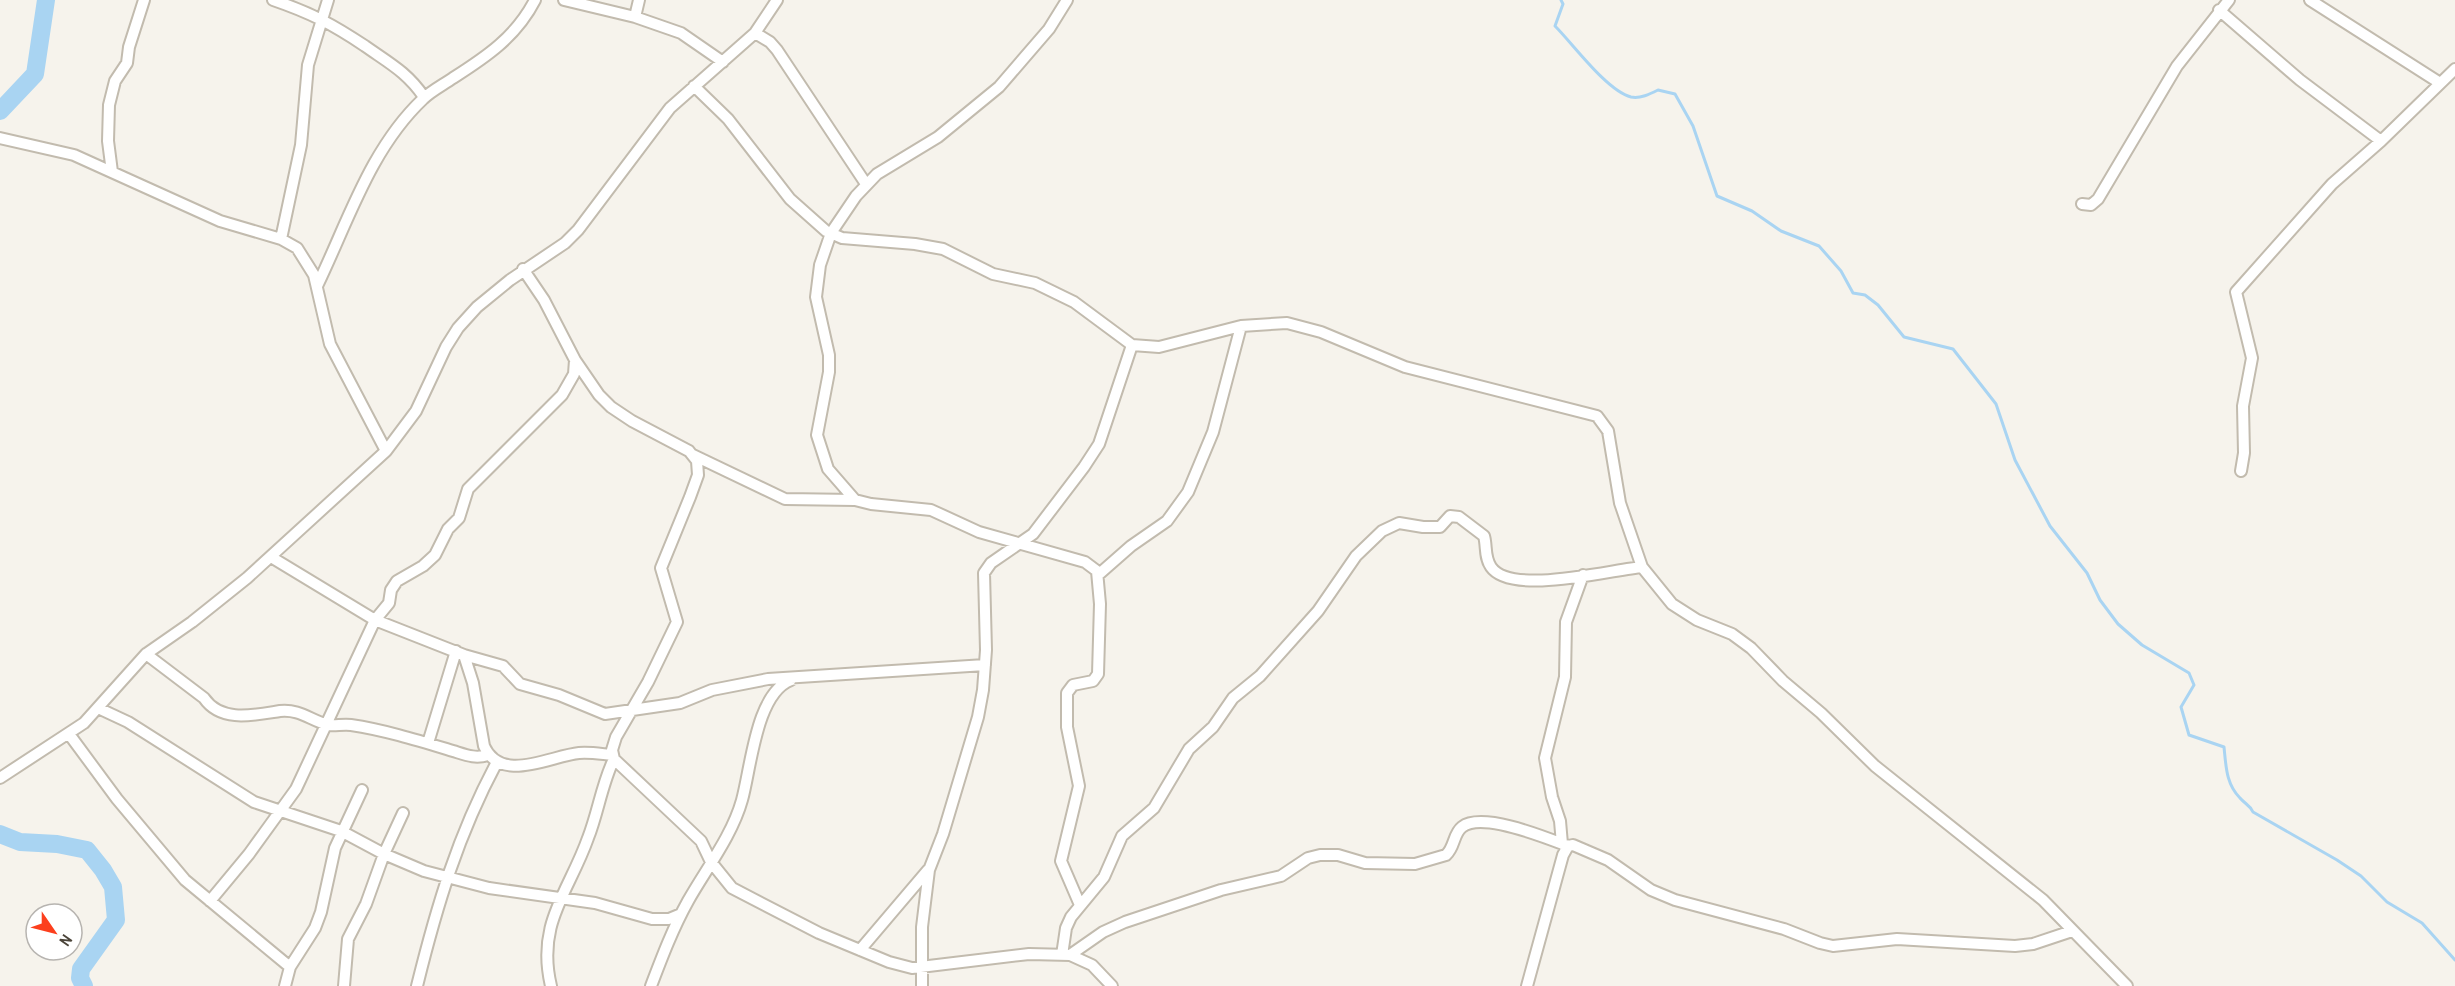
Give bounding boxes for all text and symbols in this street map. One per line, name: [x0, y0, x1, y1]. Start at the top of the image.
north arrow: [24, 902, 84, 962]
text: N: [55, 930, 78, 951]

